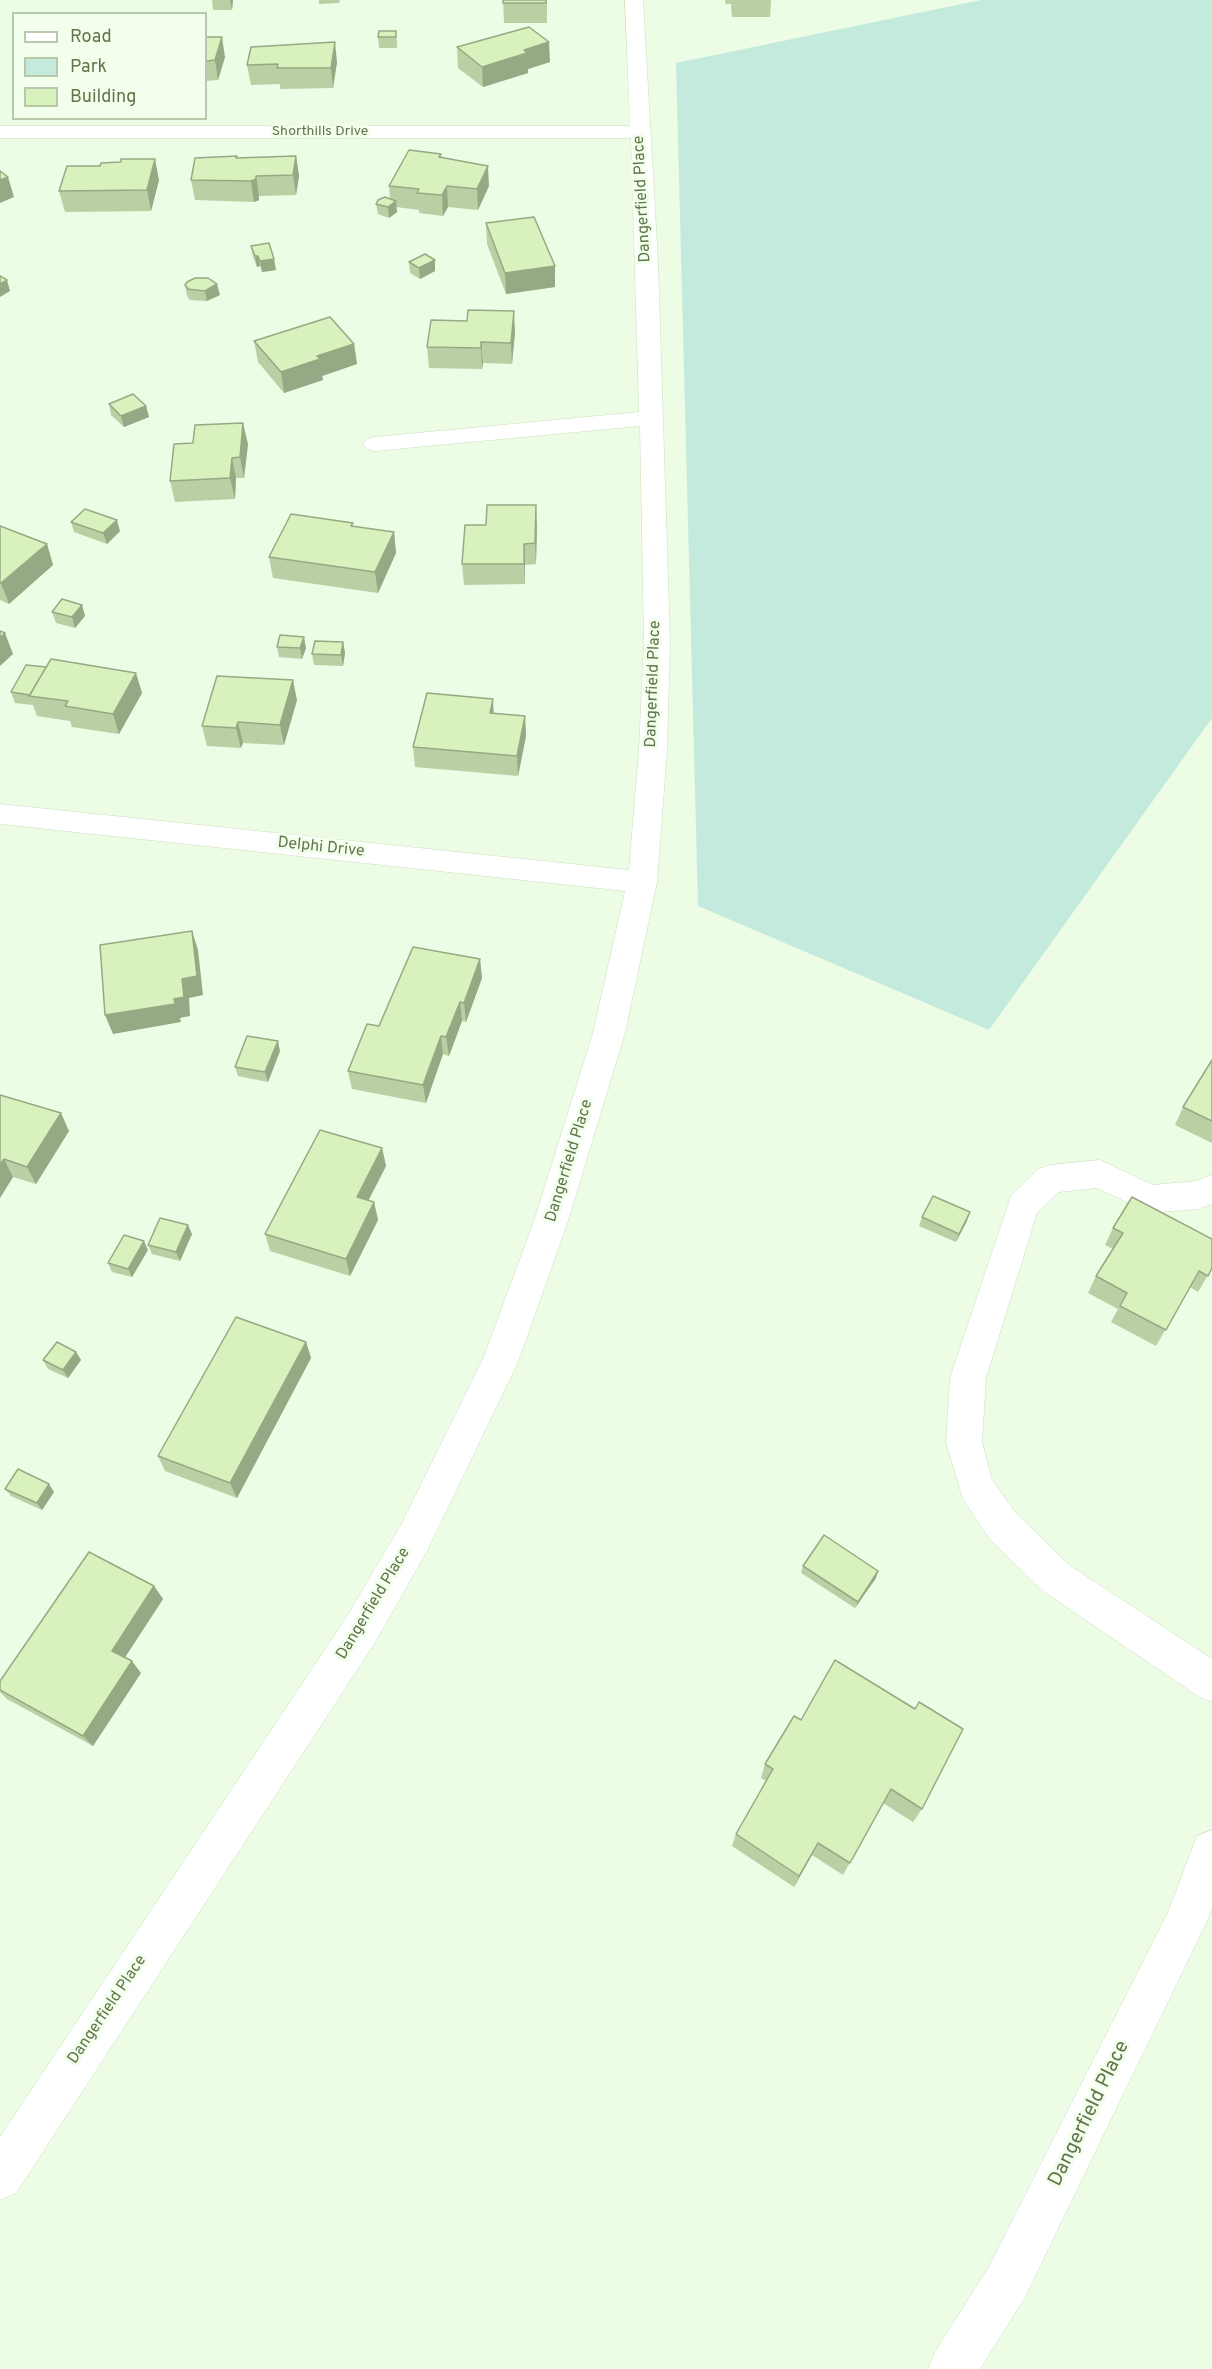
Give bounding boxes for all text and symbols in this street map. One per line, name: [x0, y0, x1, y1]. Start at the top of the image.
legend: [12, 12, 207, 120]
text: Road: [70, 26, 112, 49]
text: Park: [70, 56, 107, 79]
text: Building: [70, 86, 136, 109]
street label: Shorthills Drive: [272, 124, 368, 140]
street label: Dangerfield Place: [630, 135, 656, 263]
street label: Dangerfield Place: [642, 620, 666, 748]
street label: Delphi Drive: [277, 834, 365, 862]
street label: Dangerfield Place: [542, 1097, 598, 1225]
street label: Dangerfield Place: [333, 1545, 415, 1663]
street label: Dangerfield Place: [64, 1952, 152, 2068]
street label: Dangerfield Place: [1044, 2037, 1136, 2191]

